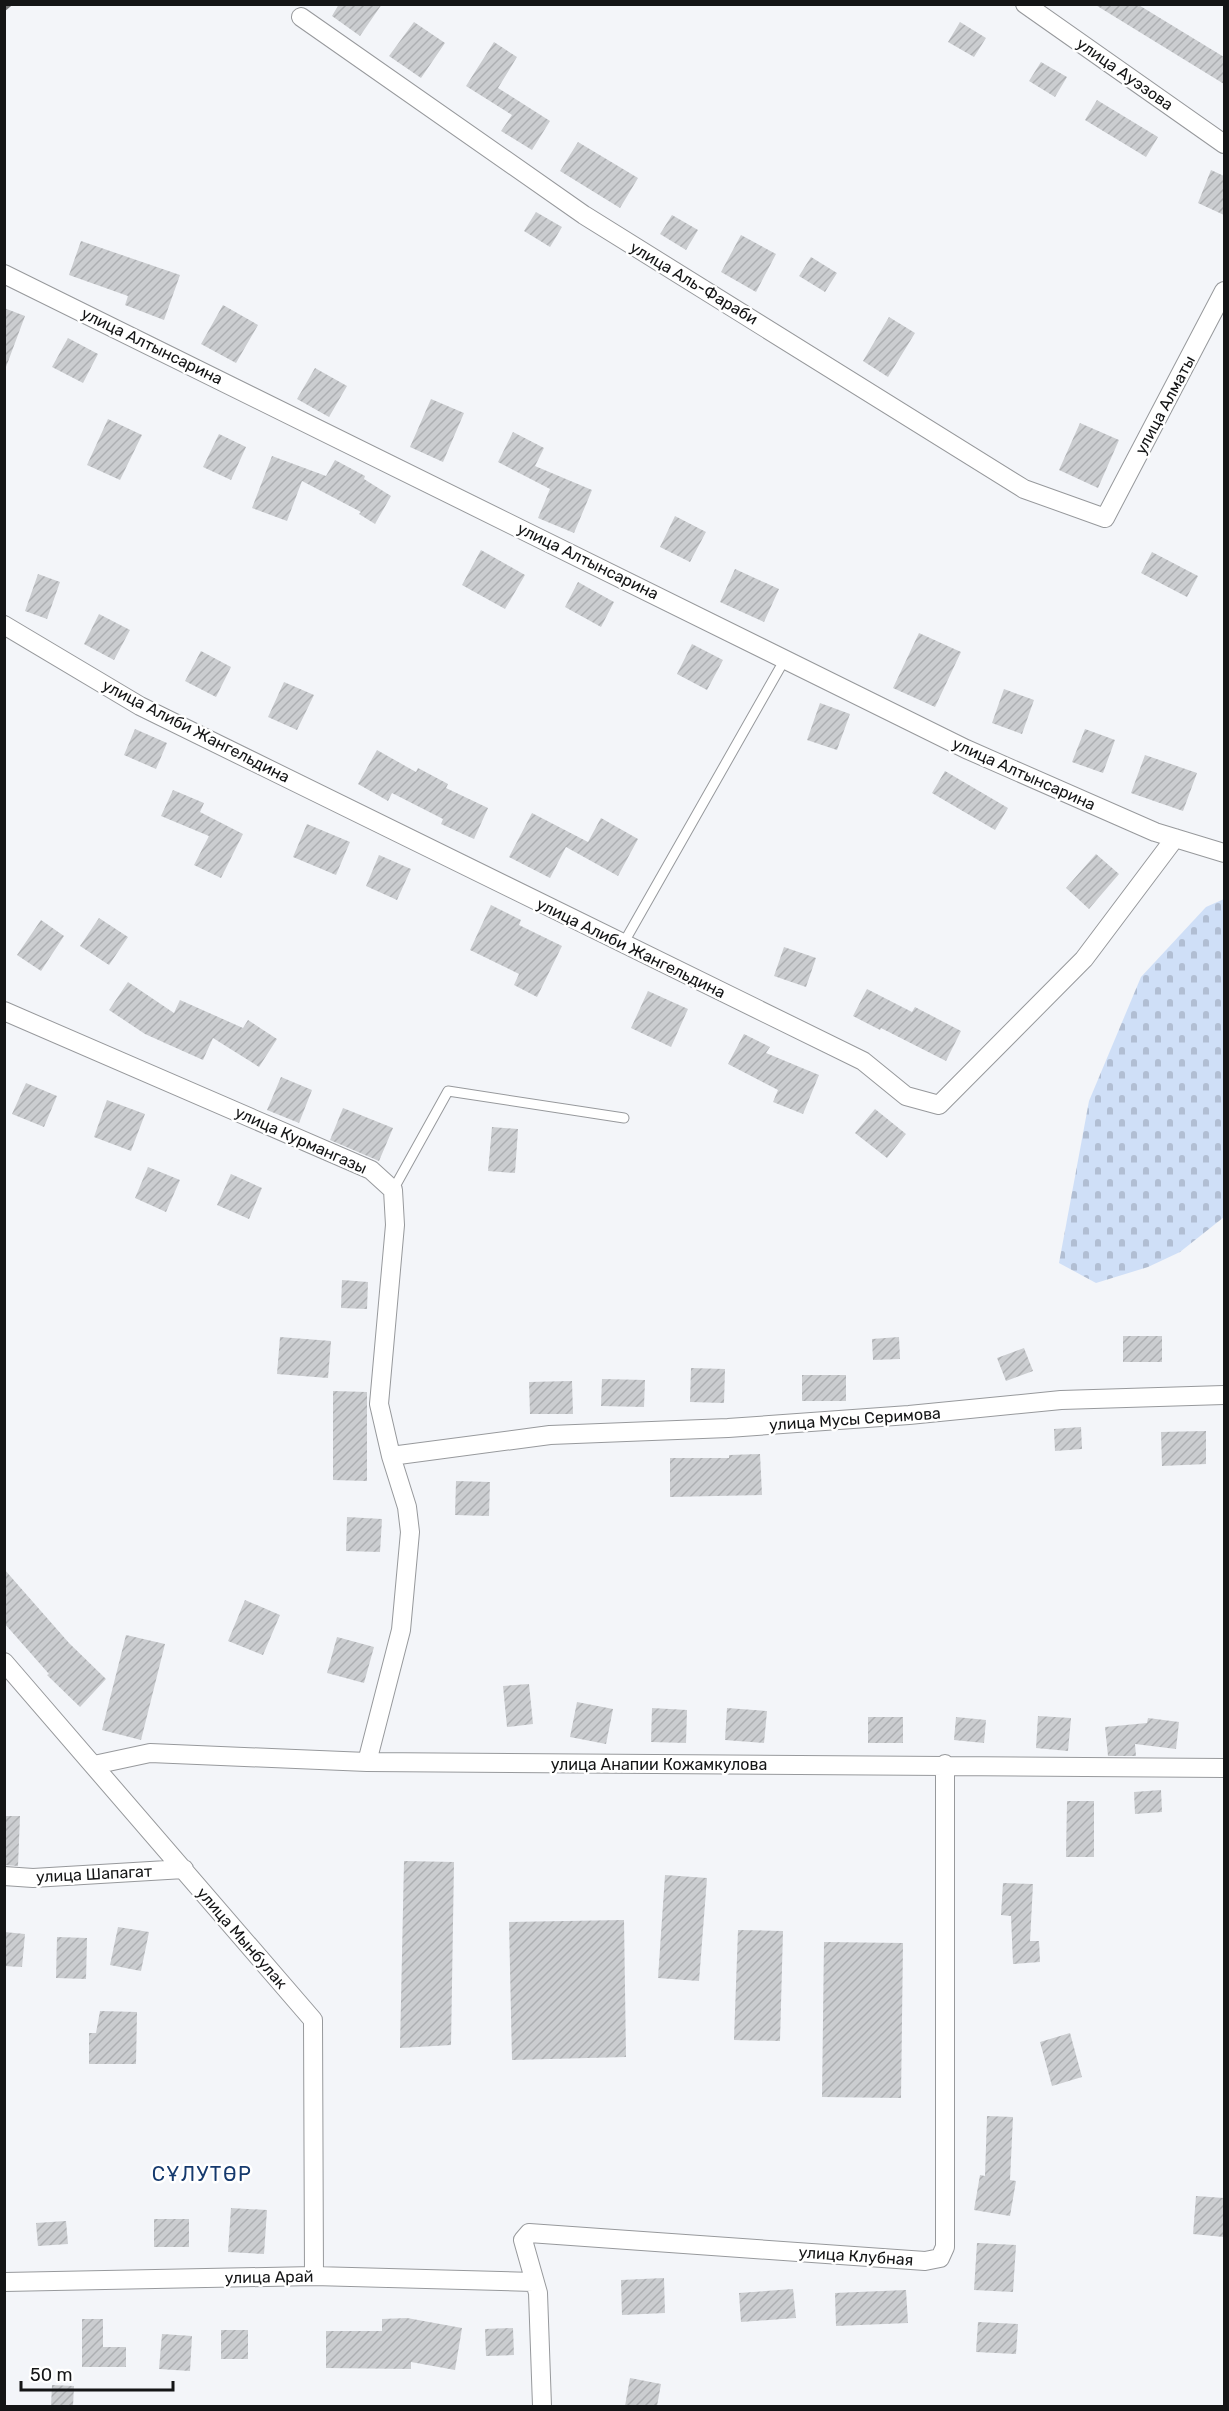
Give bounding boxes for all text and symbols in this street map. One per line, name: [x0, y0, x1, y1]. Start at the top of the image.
street label: улица Ауэзова: [1073, 34, 1177, 114]
street label: улица Аль-Фараби: [627, 237, 761, 329]
street label: улица Алтынсарина: [78, 304, 226, 388]
street label: улица Алматы: [1131, 352, 1199, 458]
street label: улица Алтынсарина: [514, 519, 662, 603]
street label: улица Алиби Жангельдина: [99, 675, 293, 787]
street label: улица Алтынсарина: [949, 734, 1099, 814]
street label: улица Алиби Жангельдина: [533, 894, 729, 1002]
street label: улица Курмангазы: [232, 1102, 370, 1178]
street label: улица Мусы Серимова: [769, 1404, 941, 1434]
street label: улица Анапии Кожамкулова: [551, 1755, 767, 1774]
street label: улица Шапагат: [35, 1861, 153, 1887]
street label: улица Мынбулак: [193, 1883, 291, 1993]
district label: СҰЛУТӨР: [152, 2162, 252, 2186]
street label: улица Клубная: [798, 2243, 914, 2269]
street label: улица Арай: [224, 2267, 314, 2287]
scale bar: [21, 2354, 172, 2392]
text: 50 m: [30, 2364, 73, 2386]

